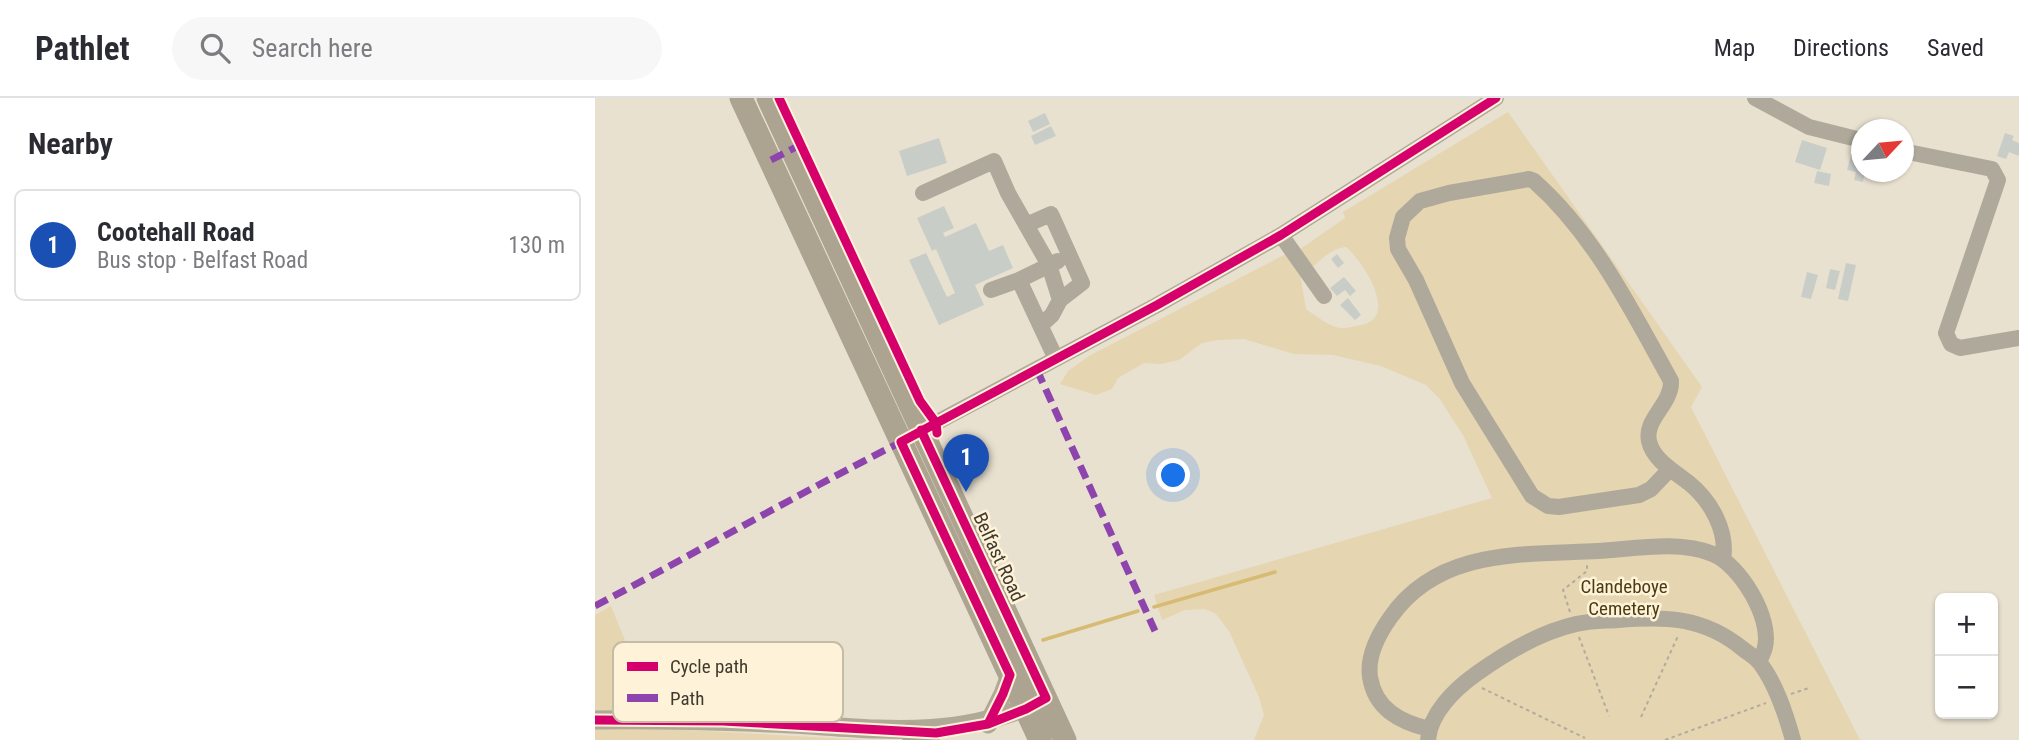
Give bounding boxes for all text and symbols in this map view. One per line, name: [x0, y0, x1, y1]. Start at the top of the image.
search box: [172, 17, 662, 80]
text: Pathlet: [35, 29, 130, 68]
icon: search: [196, 29, 234, 67]
text: Search here: [252, 33, 373, 63]
text: Map: [1714, 34, 1755, 62]
text: Directions: [1793, 34, 1889, 62]
text: Saved: [1927, 34, 1984, 62]
north arrow: [1851, 119, 1914, 182]
text: Nearby: [28, 126, 113, 161]
text: Cootehall Road: [97, 217, 255, 247]
text: 1: [47, 232, 59, 259]
text: 130 m: [508, 232, 565, 259]
text: Bus stop · Belfast Road: [97, 247, 308, 274]
pin: 1: [943, 434, 989, 492]
your location: [1156, 458, 1190, 492]
street label: Belfast Road: [968, 509, 1030, 605]
park label: Clandeboye Cemetery: [1580, 575, 1668, 620]
map controls: [1935, 593, 1998, 719]
button: +: [1935, 593, 1998, 656]
legend: [613, 642, 843, 722]
text: Cycle path: [670, 655, 748, 678]
button: −: [1935, 656, 1998, 719]
text: Path: [670, 687, 704, 710]

